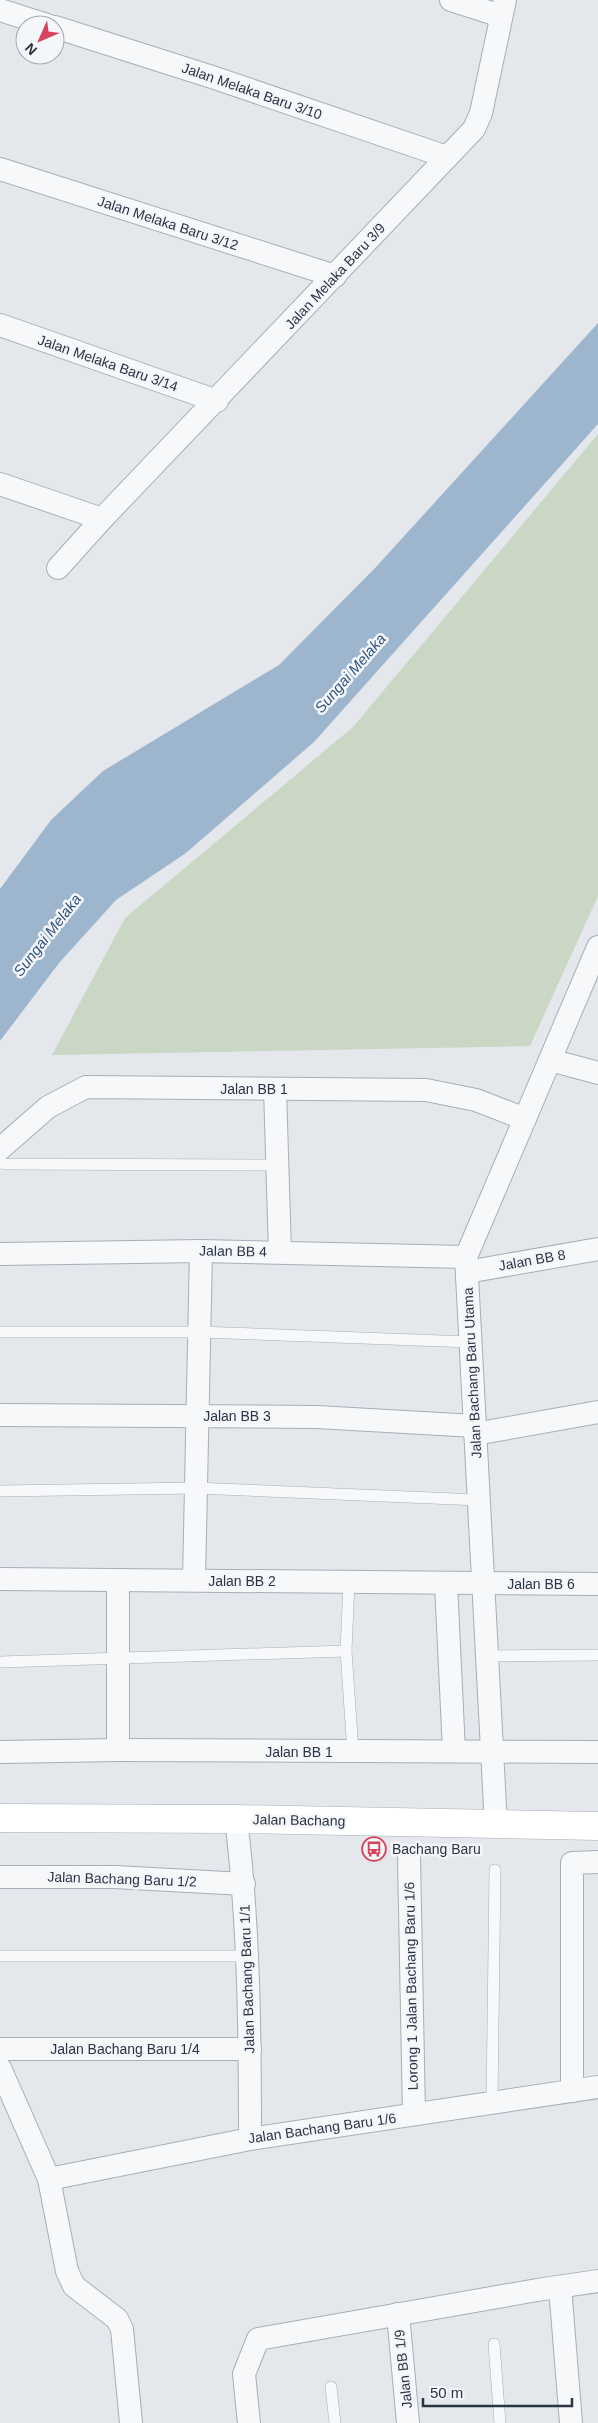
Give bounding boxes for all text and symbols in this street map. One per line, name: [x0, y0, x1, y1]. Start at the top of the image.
north arrow: [15, 15, 65, 65]
text: N: [22, 40, 40, 58]
street label: Jalan Melaka Baru 3/10: [180, 59, 324, 123]
street label: Jalan Melaka Baru 3/12: [96, 193, 241, 253]
street label: Jalan Melaka Baru 3/9: [282, 219, 388, 332]
street label: Jalan Melaka Baru 3/14: [36, 331, 180, 395]
water label: Sungai Melaka: [311, 630, 389, 716]
water label: Sungai Melaka: [10, 891, 84, 979]
street label: Jalan BB 1: [220, 1081, 288, 1097]
street label: Jalan BB 4: [199, 1242, 267, 1260]
street label: Jalan BB 8: [497, 1246, 567, 1274]
street label: Jalan Bachang Baru Utama: [460, 1287, 484, 1459]
street label: Jalan BB 3: [203, 1408, 271, 1424]
street label: Jalan BB 2: [208, 1573, 276, 1589]
street label: Jalan BB 6: [507, 1576, 575, 1592]
street label: Jalan BB 1: [265, 1744, 333, 1760]
street label: Jalan Bachang: [253, 1811, 345, 1829]
bus stop icon: Bachang Baru: [361, 1836, 387, 1862]
place label: Bachang Baru: [392, 1841, 481, 1857]
street label: Jalan Bachang Baru 1/2: [47, 1868, 197, 1890]
street label: Lorong 1 Jalan Bachang Baru 1/6: [401, 1881, 421, 2090]
street label: Jalan Bachang Baru 1/1: [236, 1904, 258, 2054]
street label: Jalan Bachang Baru 1/4: [50, 2041, 200, 2057]
street label: Jalan Bachang Baru 1/6: [247, 2110, 397, 2146]
street label: Jalan BB 1/9: [391, 2328, 415, 2409]
scale bar: [423, 2376, 572, 2408]
text: 50 m: [430, 2384, 463, 2401]

